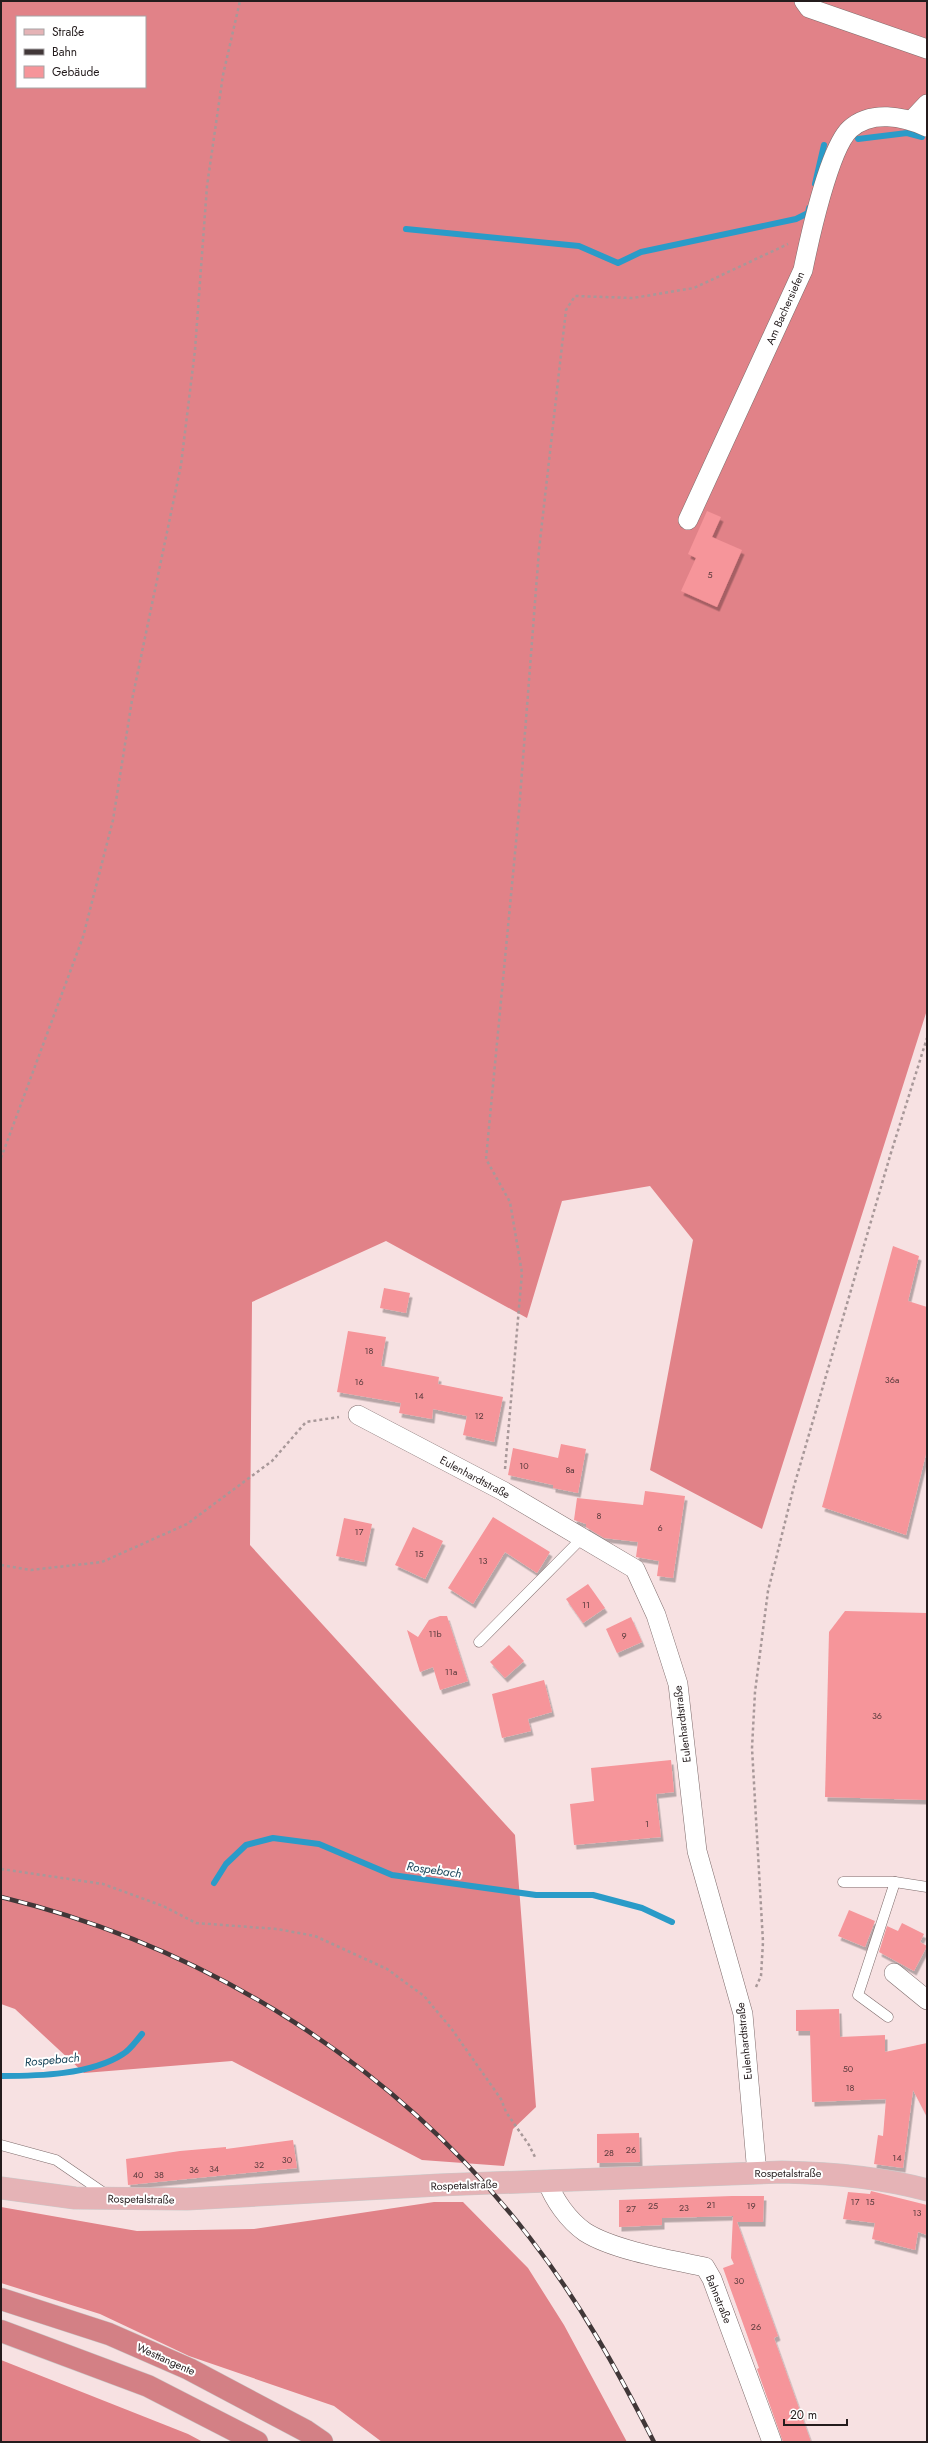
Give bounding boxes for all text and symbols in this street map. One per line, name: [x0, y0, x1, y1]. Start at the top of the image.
legend: [16, 16, 146, 88]
text: Straße: [52, 23, 84, 41]
text: Bahn: [52, 43, 77, 61]
text: Gebäude: [52, 63, 99, 81]
street label: Am Bachersiefen: [762, 269, 808, 347]
house number: 5: [707, 568, 713, 581]
house number: 18: [365, 1344, 374, 1357]
house number: 36a: [885, 1373, 899, 1386]
house number: 16: [354, 1375, 364, 1388]
house number: 14: [414, 1389, 424, 1402]
house number: 12: [474, 1409, 484, 1422]
street label: Eulenhardtstraße: [437, 1452, 513, 1502]
house number: 10: [519, 1459, 529, 1472]
house number: 8a: [565, 1463, 575, 1476]
house number: 8: [597, 1509, 602, 1522]
house number: 6: [657, 1521, 663, 1534]
house number: 17: [355, 1525, 364, 1538]
house number: 15: [414, 1547, 424, 1560]
house number: 13: [479, 1554, 488, 1567]
house number: 11: [582, 1598, 590, 1611]
house number: 11b: [428, 1627, 442, 1640]
house number: 9: [621, 1629, 627, 1642]
house number: 11a: [445, 1665, 457, 1678]
street label: Eulenhardtstraße: [669, 1684, 695, 1763]
house number: 36: [872, 1709, 882, 1722]
house number: 1: [645, 1817, 649, 1830]
water label: Rospebach: [405, 1857, 463, 1883]
street label: Eulenhardtstraße: [732, 2001, 756, 2080]
water label: Rospebach: [24, 2049, 80, 2071]
house number: 50: [843, 2062, 854, 2075]
house number: 18: [846, 2081, 855, 2094]
house number: 26: [626, 2143, 636, 2156]
house number: 28: [604, 2146, 614, 2159]
house number: 14: [892, 2151, 902, 2164]
house number: 30: [282, 2153, 293, 2166]
house number: 32: [254, 2158, 264, 2171]
house number: 34: [209, 2162, 219, 2175]
house number: 36: [189, 2163, 199, 2176]
street label: Rospetalstraße: [754, 2165, 822, 2181]
house number: 40: [133, 2168, 144, 2181]
house number: 38: [154, 2168, 164, 2181]
street label: Rospetalstraße: [430, 2176, 498, 2194]
street label: Rospetalstraße: [107, 2190, 175, 2208]
house number: 17: [851, 2195, 860, 2208]
house number: 15: [865, 2195, 875, 2208]
house number: 21: [706, 2198, 716, 2211]
house number: 25: [648, 2199, 658, 2212]
house number: 19: [746, 2199, 756, 2212]
house number: 23: [679, 2201, 689, 2214]
house number: 27: [626, 2202, 636, 2215]
house number: 13: [913, 2206, 922, 2219]
street label: Bahnstraße: [702, 2272, 736, 2326]
house number: 30: [734, 2274, 745, 2287]
house number: 26: [751, 2320, 761, 2333]
street label: Westtangente: [134, 2339, 198, 2379]
scale bar: [784, 2401, 847, 2427]
text: 20 m: [790, 2406, 817, 2424]

